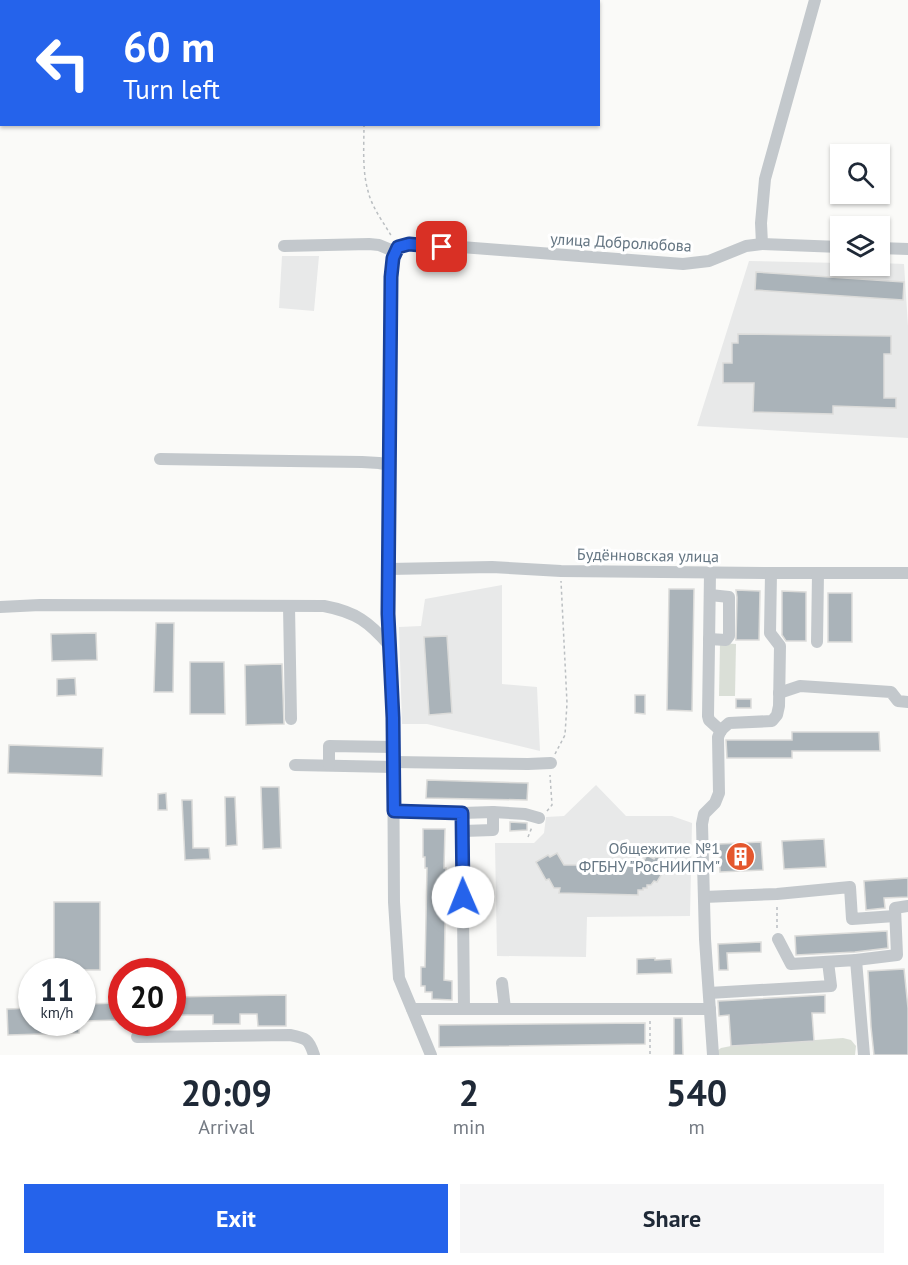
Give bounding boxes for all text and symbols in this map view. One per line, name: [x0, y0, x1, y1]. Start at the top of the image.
text: 60 m: [123, 19, 215, 74]
icon: left: [24, 24, 102, 102]
text: Turn left: [123, 72, 220, 106]
map controls: [830, 144, 890, 276]
button: search: [830, 144, 890, 204]
button: layers: [830, 216, 890, 276]
pin: [416, 221, 467, 272]
street label: улица Добролюбова: [550, 228, 692, 256]
icon: arrive: [425, 230, 458, 263]
street label: Будённовская улица: [577, 544, 719, 566]
place label: Общежитие №1 ФГБНУ "РосНИИПМ": [579, 838, 720, 876]
building icon: Общежитие №1 ФГБНУ "РосНИИПМ": [725, 841, 757, 873]
position arrow: [431, 865, 495, 929]
speed limit sign: 20: [108, 958, 186, 1036]
text: 11: [40, 970, 74, 1009]
text: km/h: [41, 1003, 73, 1022]
text: 20:09: [181, 1069, 272, 1116]
text: 2: [459, 1069, 479, 1116]
text: 540: [666, 1069, 727, 1116]
text: Arrival: [198, 1114, 254, 1140]
text: min: [453, 1114, 485, 1140]
text: m: [689, 1114, 705, 1140]
button: Exit: [24, 1184, 448, 1253]
button: Share: [460, 1184, 884, 1253]

